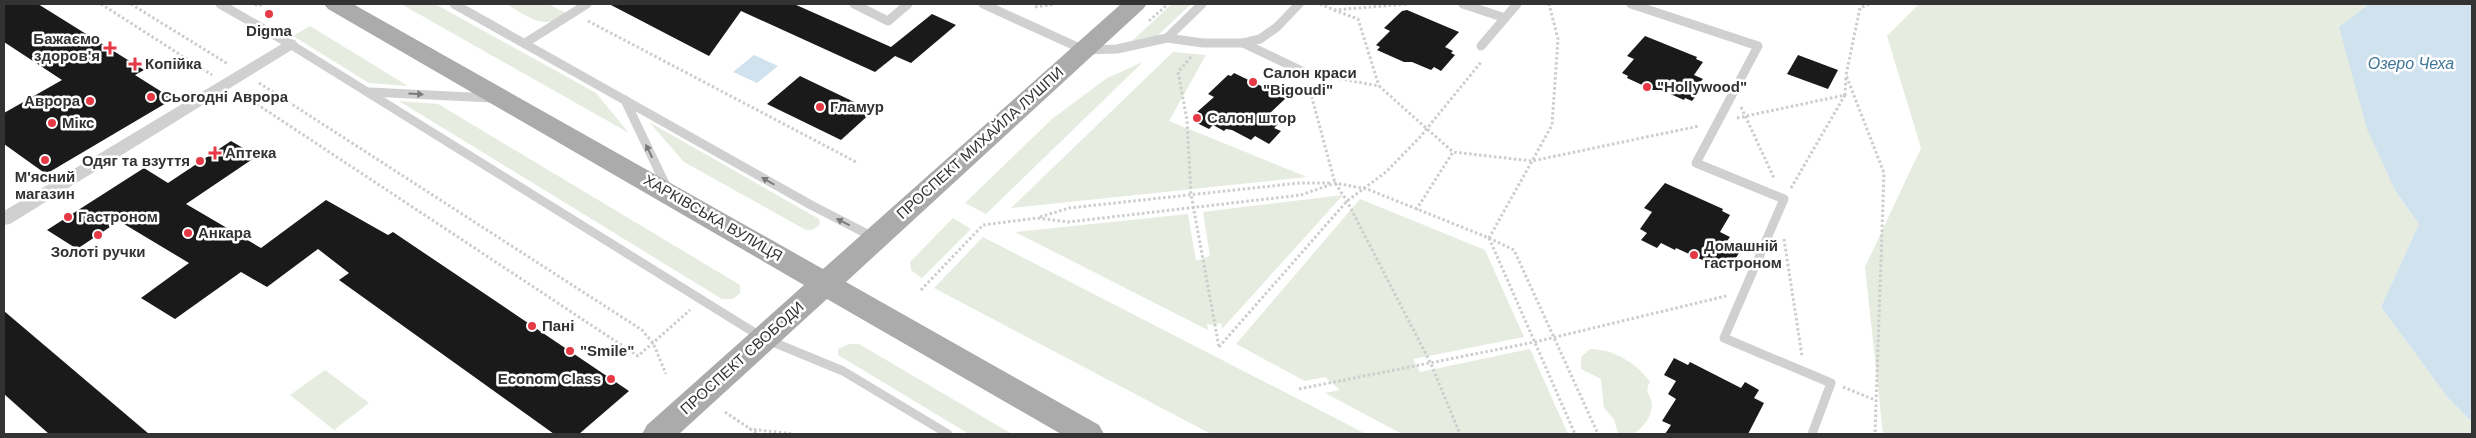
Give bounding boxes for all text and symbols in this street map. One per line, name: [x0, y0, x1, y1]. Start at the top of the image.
marker: Digma: [263, 8, 275, 20]
place label: Digma: [246, 22, 293, 39]
place label: Бажаємо здоров'я: [33, 30, 100, 64]
marker: Бажаємо здоров'я: [104, 42, 116, 54]
place label: Копійка: [145, 55, 202, 72]
water label: Озеро Чеха: [2368, 55, 2454, 72]
marker: Копійка: [129, 58, 141, 70]
street label: ПРОСПЕКТ МИХАЙЛА ЛУШПИ: [893, 63, 1067, 222]
place label: Салон краси "Bigoudi": [1263, 64, 1357, 98]
marker: Салон краси "Bigoudi": [1247, 76, 1259, 88]
place label: "Hollywood": [1657, 78, 1747, 95]
marker: "Hollywood": [1641, 81, 1653, 93]
place label: Сьогодні Аврора: [161, 88, 289, 105]
marker: Сьогодні Аврора: [145, 91, 157, 103]
one-way arrow: [408, 91, 424, 99]
place label: Аврора: [24, 92, 81, 109]
marker: Аврора: [84, 95, 96, 107]
place label: Гламур: [830, 98, 884, 115]
marker: Гламур: [814, 101, 826, 113]
place label: Салон штор: [1207, 109, 1296, 126]
marker: Салон штор: [1191, 112, 1203, 124]
place label: Мікс: [62, 114, 94, 131]
marker: Мікс: [46, 117, 58, 129]
place label: Аптека: [225, 144, 277, 161]
one-way arrow: [645, 144, 653, 158]
marker: Аптека: [209, 147, 221, 159]
place label: Одяг та взуття: [82, 152, 190, 169]
marker: М'ясний магазин: [39, 154, 51, 166]
marker: Одяг та взуття: [194, 155, 206, 167]
place label: М'ясний магазин: [15, 168, 75, 202]
street label: ХАРКІВСЬКА ВУЛИЦЯ: [641, 171, 786, 264]
one-way arrow: [761, 177, 775, 185]
place label: Гастроном: [78, 208, 158, 225]
marker: Гастроном: [62, 211, 74, 223]
one-way arrow: [836, 218, 850, 226]
place label: Анкара: [198, 224, 252, 241]
marker: Анкара: [182, 227, 194, 239]
marker: Золоті ручки: [92, 229, 104, 241]
place label: Домашній гастроном: [1704, 237, 1782, 271]
place label: Золоті ручки: [51, 243, 145, 260]
marker: Домашній гастроном: [1688, 249, 1700, 261]
street label: ПРОСПЕКТ СВОБОДИ: [677, 298, 807, 417]
place label: Пані: [542, 317, 574, 334]
marker: Пані: [526, 320, 538, 332]
place label: "Smile": [580, 342, 634, 359]
marker: "Smile": [564, 345, 576, 357]
place label: Econom Class: [498, 370, 601, 387]
marker: Econom Class: [605, 373, 617, 385]

